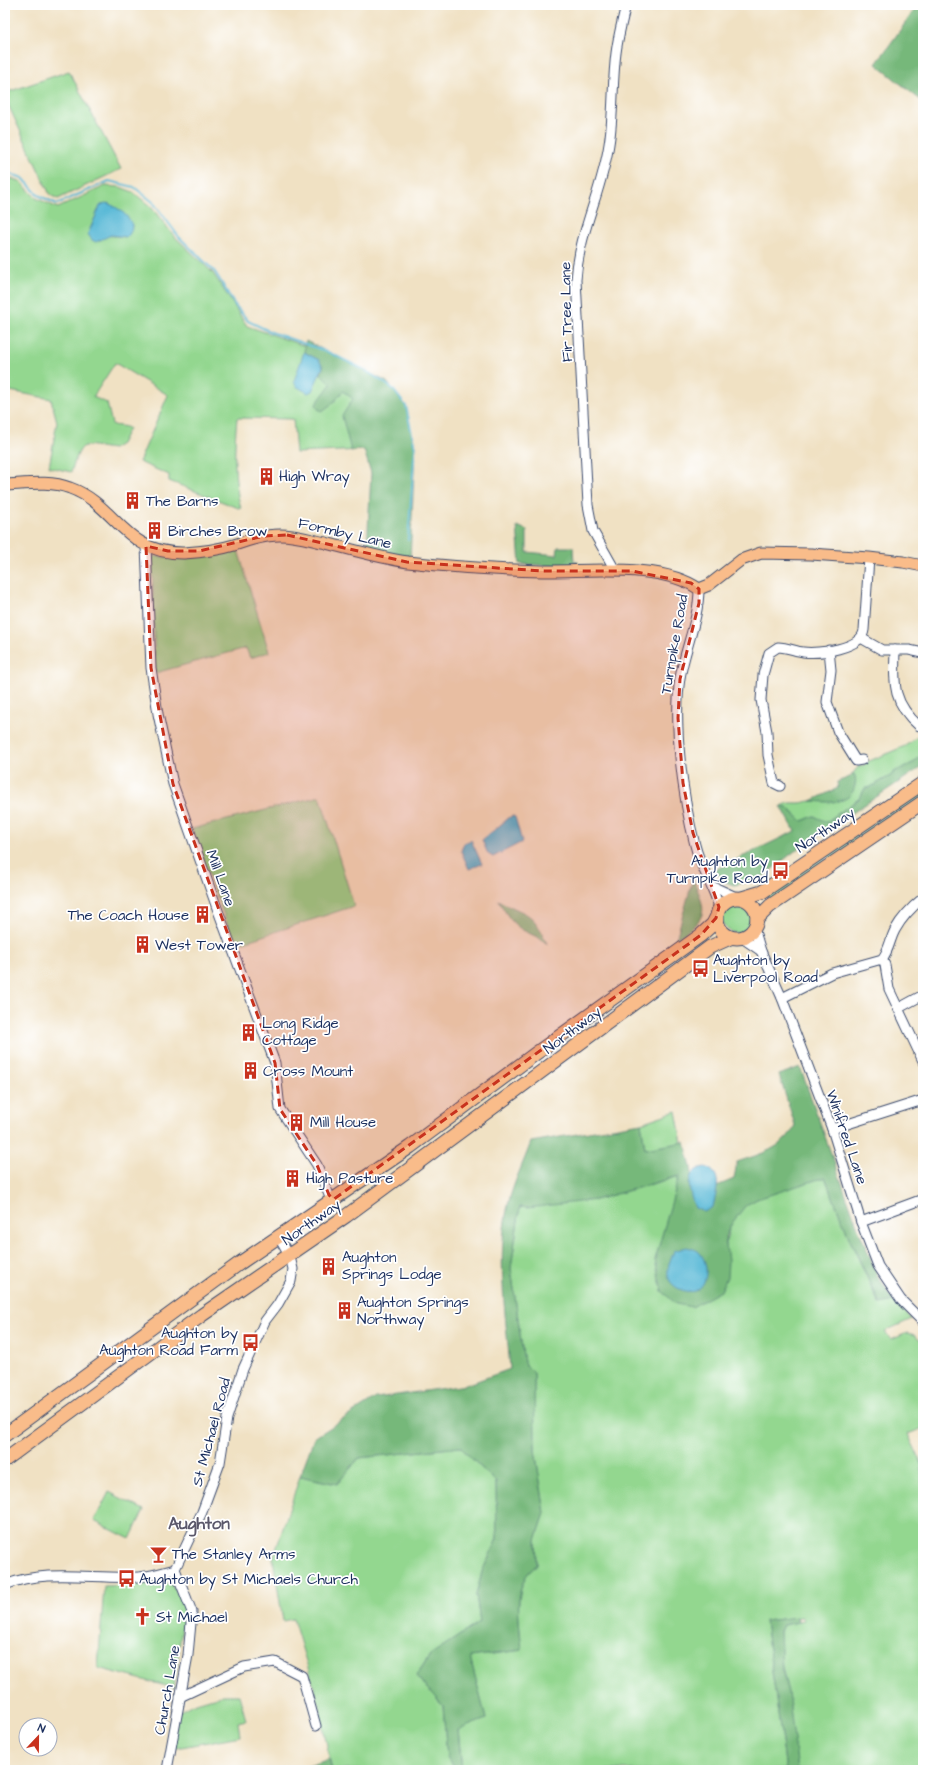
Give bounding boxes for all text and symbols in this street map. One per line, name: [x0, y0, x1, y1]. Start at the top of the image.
street label: Fir Tree Lane: [555, 262, 578, 362]
building icon: High Wray: [256, 466, 276, 486]
place label: High Wray: [279, 466, 350, 488]
building icon: The Barns: [123, 491, 143, 511]
place label: The Barns: [146, 491, 219, 512]
street label: Formby Lane: [296, 513, 394, 555]
building icon: Birches Brow: [145, 521, 165, 541]
place label: Birches Brow: [168, 521, 267, 542]
street label: Turnpike Road: [655, 592, 694, 696]
street label: Northway: [791, 803, 860, 859]
street label: Mill Lane: [201, 847, 240, 910]
place label: Aughton by Turnpike Road: [667, 851, 768, 889]
bus stop icon: Aughton by Turnpike Road: [771, 860, 791, 880]
place label: The Coach House: [68, 905, 189, 926]
building icon: The Coach House: [192, 905, 212, 925]
building icon: West Tower: [132, 935, 152, 955]
place label: West Tower: [155, 935, 243, 956]
place label: Aughton by Liverpool Road: [713, 950, 818, 988]
bus stop icon: Aughton by Liverpool Road: [690, 959, 710, 979]
street label: Northway: [539, 1002, 606, 1060]
place label: Long Ridge Cottage: [262, 1013, 339, 1052]
building icon: Long Ridge Cottage: [239, 1022, 259, 1042]
building icon: Cross Mount: [240, 1061, 260, 1081]
place label: Cross Mount: [263, 1061, 353, 1082]
street label: Winifred Lane: [821, 1087, 873, 1187]
building icon: Mill House: [287, 1112, 307, 1132]
place label: Mill House: [310, 1112, 376, 1133]
building icon: High Pasture: [283, 1168, 303, 1188]
place label: High Pasture: [306, 1168, 393, 1190]
street label: Northway: [278, 1194, 346, 1251]
place label: Aughton Springs Lodge: [342, 1247, 442, 1286]
building icon: Aughton Springs Lodge: [319, 1256, 339, 1276]
place label: Aughton Springs Northway: [357, 1292, 469, 1331]
building icon: Aughton Springs Northway: [334, 1301, 354, 1321]
place label: Aughton by Aughton Road Farm: [99, 1323, 238, 1362]
bus stop icon: Aughton by Aughton Road Farm: [241, 1332, 261, 1352]
street label: St Michael Road: [187, 1375, 236, 1489]
district label: Aughton: [168, 1512, 230, 1537]
bar icon: The Stanley Arms: [149, 1544, 169, 1564]
place label: The Stanley Arms: [172, 1544, 296, 1566]
bus stop icon: Aughton by St Michaels Church: [116, 1569, 136, 1589]
place label: Aughton by St Michaels Church: [139, 1569, 358, 1591]
church icon: St Michael: [133, 1607, 153, 1627]
place label: St Michael: [156, 1607, 227, 1628]
street label: Church Lane: [149, 1644, 186, 1736]
north arrow: [18, 1717, 58, 1757]
text: N: [36, 1720, 48, 1736]

